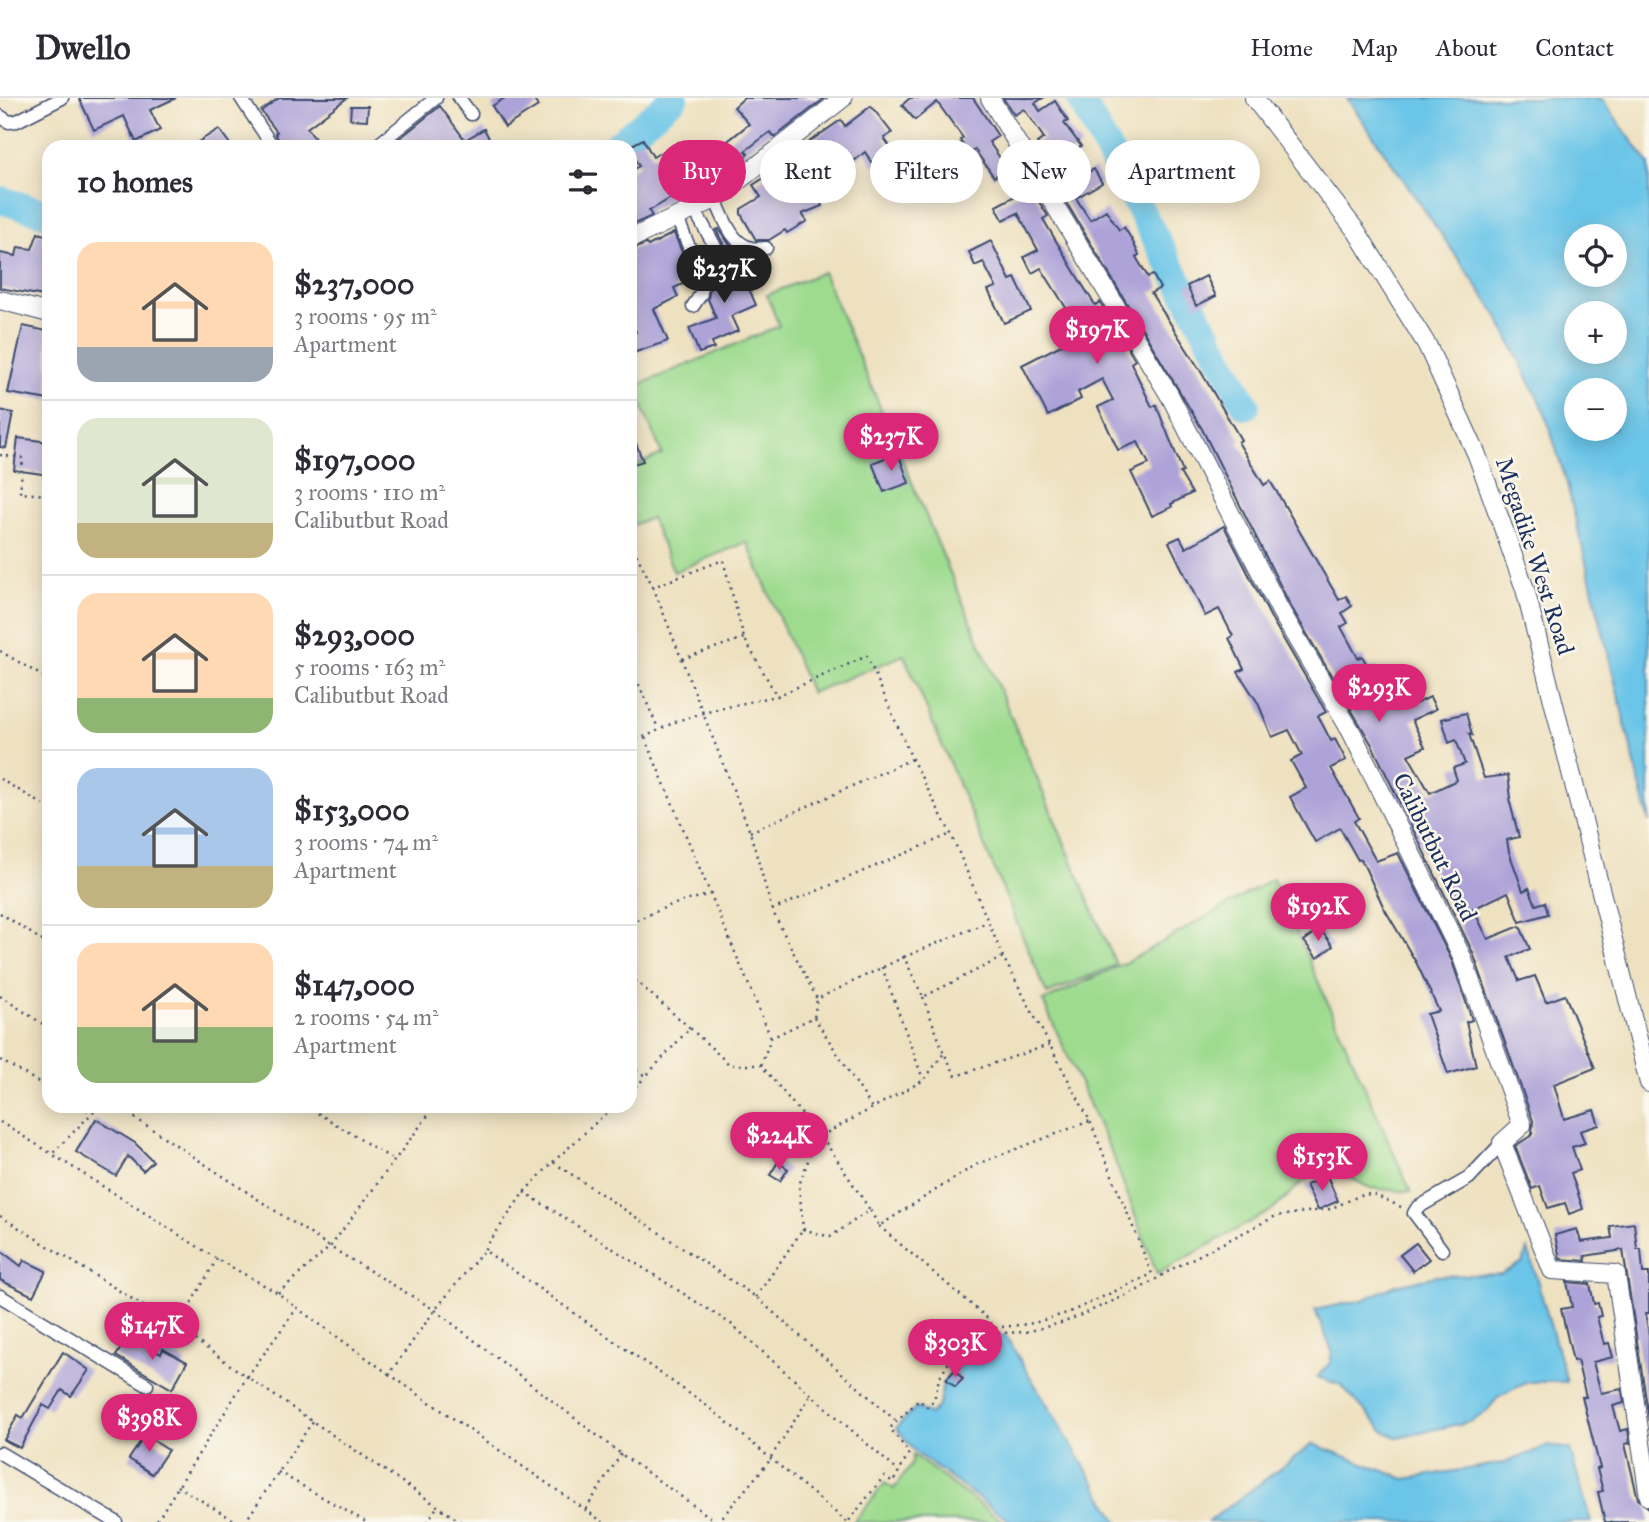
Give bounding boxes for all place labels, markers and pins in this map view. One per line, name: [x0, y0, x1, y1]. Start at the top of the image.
pin: $237K: [675, 246, 773, 305]
pin: $197K: [1048, 306, 1146, 366]
pin: $237K: [842, 414, 940, 473]
pin: $293K: [1330, 664, 1428, 724]
pin: $192K: [1269, 884, 1367, 943]
pin: $224K: [730, 1112, 828, 1172]
pin: $153K: [1273, 1134, 1371, 1193]
pin: $147K: [103, 1302, 201, 1362]
pin: $303K: [906, 1320, 1004, 1379]
pin: $398K: [100, 1394, 198, 1454]

